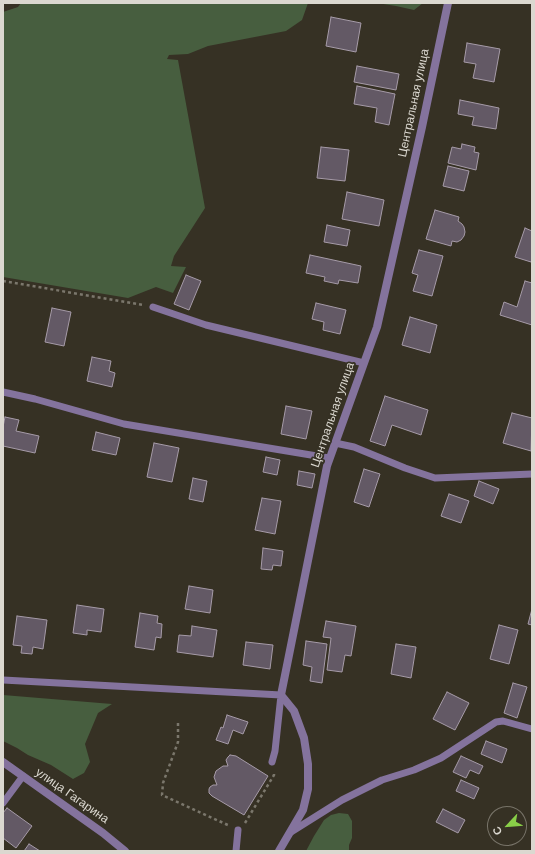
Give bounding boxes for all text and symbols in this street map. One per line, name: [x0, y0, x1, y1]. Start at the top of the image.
street label: Центральная улица: [395, 48, 433, 158]
street label: Центральная улица: [308, 360, 358, 470]
street label: улица Гагарина: [33, 765, 111, 827]
north arrow: [487, 806, 527, 846]
text: С: [490, 825, 504, 837]

